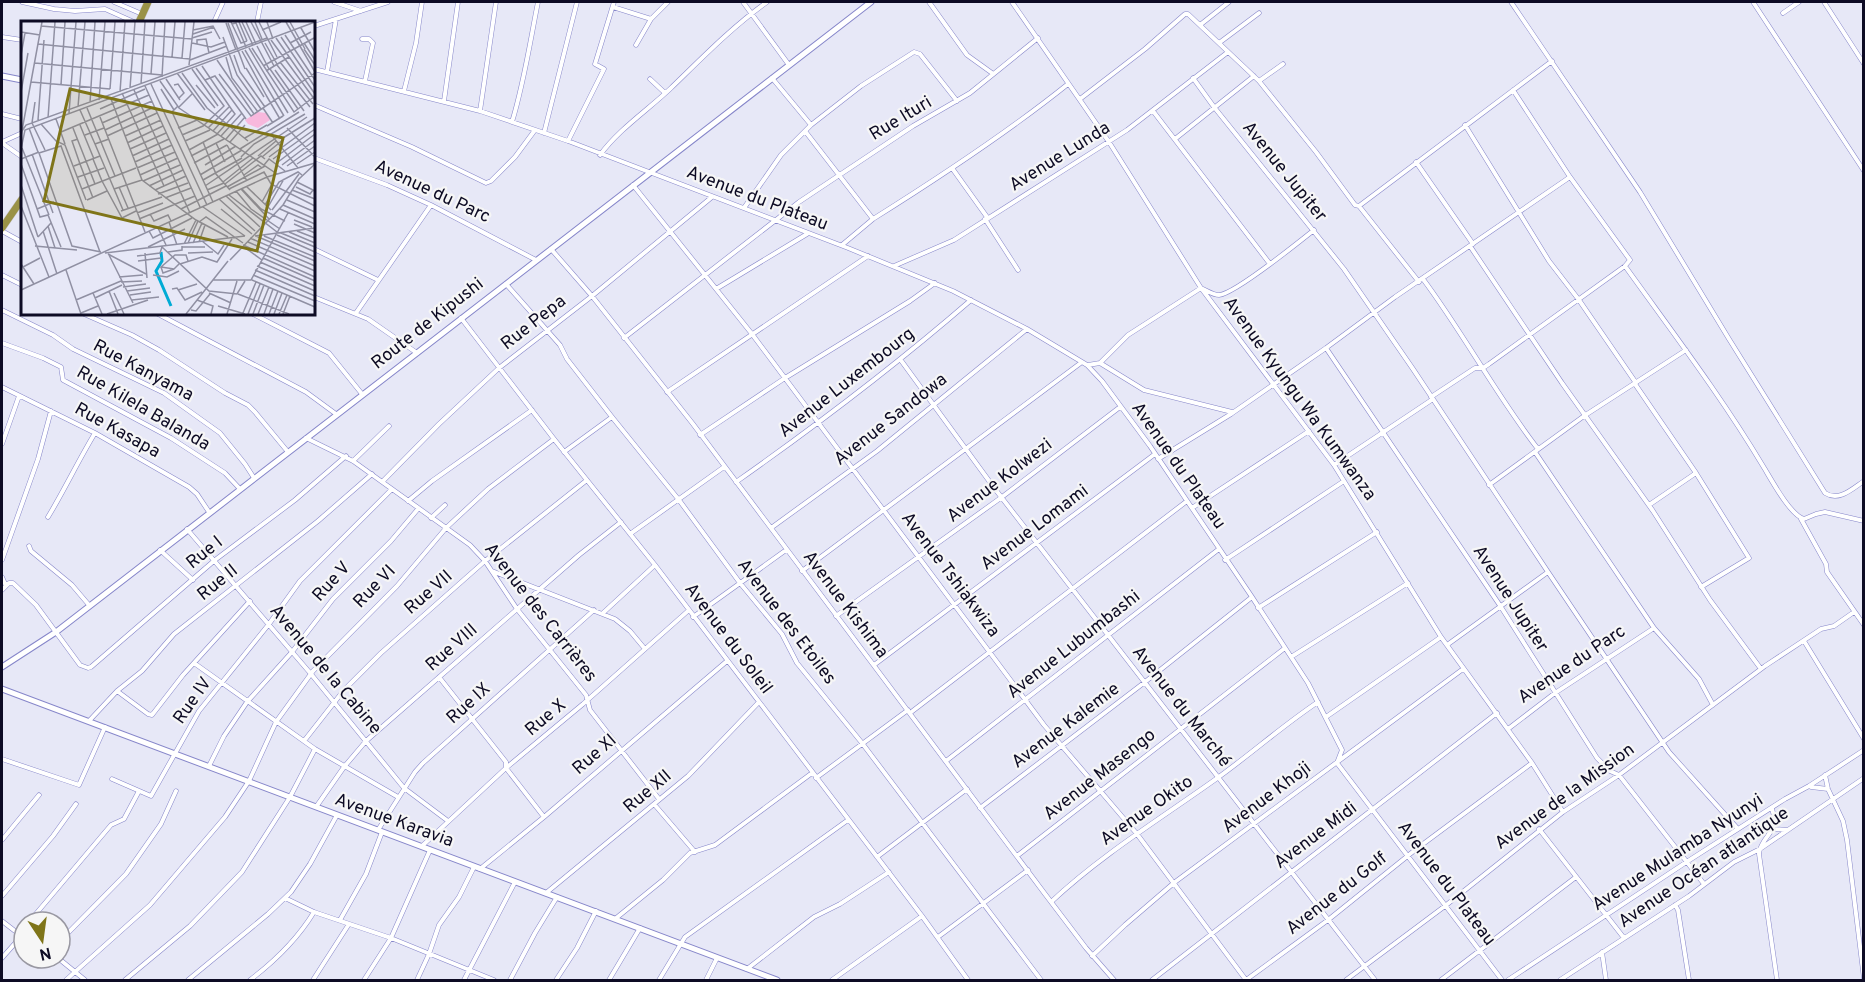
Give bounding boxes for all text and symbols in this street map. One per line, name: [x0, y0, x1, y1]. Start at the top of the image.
inset map: [21, 21, 315, 315]
street label: Rue Ituri: [866, 91, 936, 147]
street label: Avenue Lunda: [1005, 117, 1115, 197]
street label: Avenue Jupiter: [1236, 117, 1332, 227]
street label: Avenue du Parc: [370, 155, 494, 229]
street label: Avenue du Plateau: [683, 161, 831, 237]
street label: Route de Kipushi: [367, 273, 489, 375]
street label: Rue Pepa: [497, 290, 571, 356]
street label: Avenue Kyungu Wa Kumwanza: [1217, 293, 1381, 505]
street label: Avenue Luxembourg: [775, 323, 919, 443]
street label: Rue Kanyama: [89, 335, 197, 407]
street label: Rue Kilela Balanda: [72, 361, 214, 457]
street label: Avenue Sandowa: [830, 369, 952, 471]
street label: Rue Kasapa: [70, 398, 164, 464]
street label: Avenue du Plateau: [1126, 398, 1230, 534]
street label: Avenue Kolwezi: [943, 434, 1057, 528]
street label: Avenue Lomami: [976, 480, 1094, 576]
street label: Avenue Tshiakwiza: [895, 508, 1005, 642]
street label: Rue I: [182, 531, 228, 575]
street label: Avenue des Carrières: [478, 539, 602, 687]
street label: Avenue Jupiter: [1467, 541, 1553, 657]
street label: Avenue Kishima: [797, 547, 893, 663]
street label: Avenue des Etoiles: [731, 555, 841, 689]
street label: Rue V: [308, 557, 356, 607]
street label: Rue II: [193, 560, 243, 606]
street label: Rue VI: [349, 560, 401, 614]
street label: Rue VII: [400, 566, 458, 620]
street label: Avenue du Soleil: [679, 579, 777, 699]
street label: Avenue Lubumbashi: [1003, 586, 1145, 704]
street label: Avenue de la Cabine: [264, 600, 386, 740]
street label: Rue VIII: [421, 619, 483, 677]
street label: Avenue du Parc: [1514, 620, 1630, 710]
street label: Avenue du Marché: [1126, 642, 1236, 772]
street label: Rue IV: [169, 673, 217, 729]
street label: Rue IX: [442, 678, 496, 730]
street label: Avenue Kalemie: [1007, 678, 1125, 774]
street label: Rue X: [521, 694, 571, 742]
street label: Avenue Masengo: [1039, 724, 1161, 826]
street label: Rue XI: [568, 729, 622, 781]
street label: Avenue de la Mission: [1491, 738, 1639, 856]
street label: Avenue Khoji: [1218, 757, 1316, 839]
street label: Rue XII: [619, 765, 677, 819]
street label: Avenue Okito: [1096, 771, 1198, 851]
street label: Avenue Karavia: [331, 789, 457, 853]
street label: Avenue Mulamba Nyunyi: [1588, 789, 1768, 917]
street label: Avenue Midi: [1270, 797, 1362, 875]
street label: Avenue Océan atlantique: [1614, 802, 1794, 934]
street label: Avenue du Plateau: [1392, 817, 1500, 951]
street label: Avenue du Golf: [1282, 847, 1392, 941]
north arrow: [12, 910, 72, 970]
text: N: [37, 942, 53, 964]

